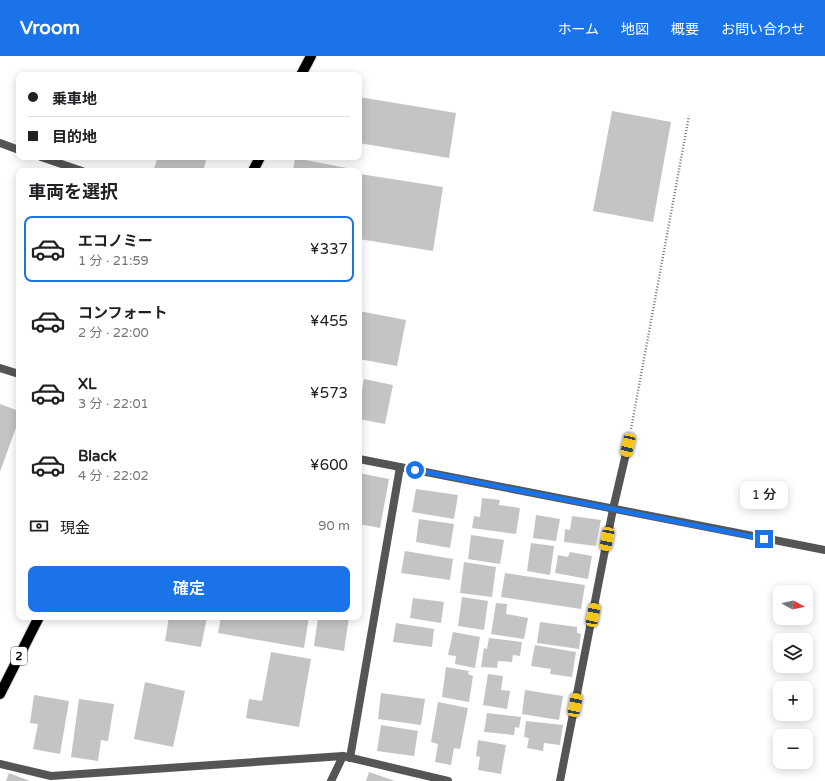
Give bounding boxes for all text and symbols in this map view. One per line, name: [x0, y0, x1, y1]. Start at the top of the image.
text: Vroom: [20, 17, 80, 39]
text: ホーム: [557, 21, 599, 38]
text: 地図: [621, 21, 649, 38]
text: 概要: [671, 21, 699, 38]
text: お問い合わせ: [721, 21, 805, 38]
text: 乗車地: [52, 90, 97, 108]
text: 目的地: [52, 128, 97, 146]
text: 車両を選択: [28, 181, 118, 203]
icon: car: [30, 231, 66, 267]
text: エコノミー: [78, 232, 153, 250]
text: ¥337: [310, 240, 348, 258]
text: 1 分 · 21:59: [78, 253, 149, 269]
icon: car: [30, 303, 66, 339]
text: コンフォート: [78, 304, 168, 322]
text: ¥455: [310, 312, 348, 330]
text: 2 分 · 22:00: [78, 325, 149, 341]
icon: car: [30, 375, 66, 411]
text: XL: [78, 375, 97, 393]
text: ¥573: [310, 384, 348, 402]
text: 3 分 · 22:01: [78, 396, 149, 412]
car: [619, 432, 637, 458]
icon: car: [30, 447, 66, 483]
text: Black: [78, 447, 117, 465]
text: ¥600: [310, 456, 348, 474]
route start: [406, 461, 424, 479]
text: 4 分 · 22:02: [78, 468, 149, 484]
callout: 1 分: [740, 481, 788, 509]
text: 1 分: [752, 487, 776, 503]
icon: cash: [28, 515, 50, 537]
text: 90 m: [318, 518, 350, 534]
text: 現金: [60, 519, 90, 537]
car: [599, 526, 615, 552]
route end: [755, 530, 773, 548]
button: 確定: [28, 566, 350, 612]
north arrow: [773, 585, 813, 625]
map controls: [773, 585, 813, 769]
car: [585, 602, 601, 628]
button: layers: [773, 633, 813, 673]
road number: 2: [11, 647, 27, 665]
button: +: [773, 681, 813, 721]
car: [567, 692, 583, 718]
button: −: [773, 729, 813, 769]

